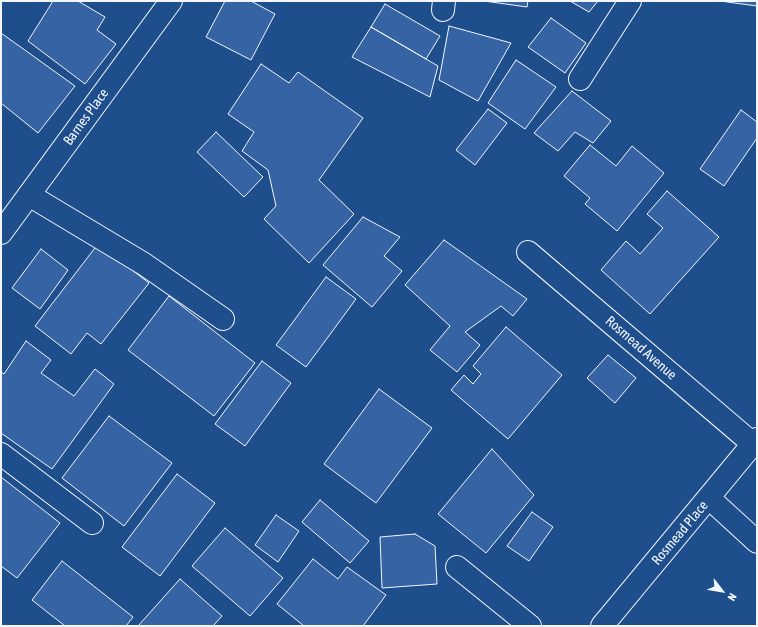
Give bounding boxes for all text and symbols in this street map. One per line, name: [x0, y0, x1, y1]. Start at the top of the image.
street label: Barnes Place: [60, 85, 112, 149]
street label: Rosmead Avenue: [602, 313, 680, 383]
street label: Rosmead Place: [648, 497, 712, 569]
north arrow: [702, 571, 742, 611]
text: N: [725, 591, 739, 603]

